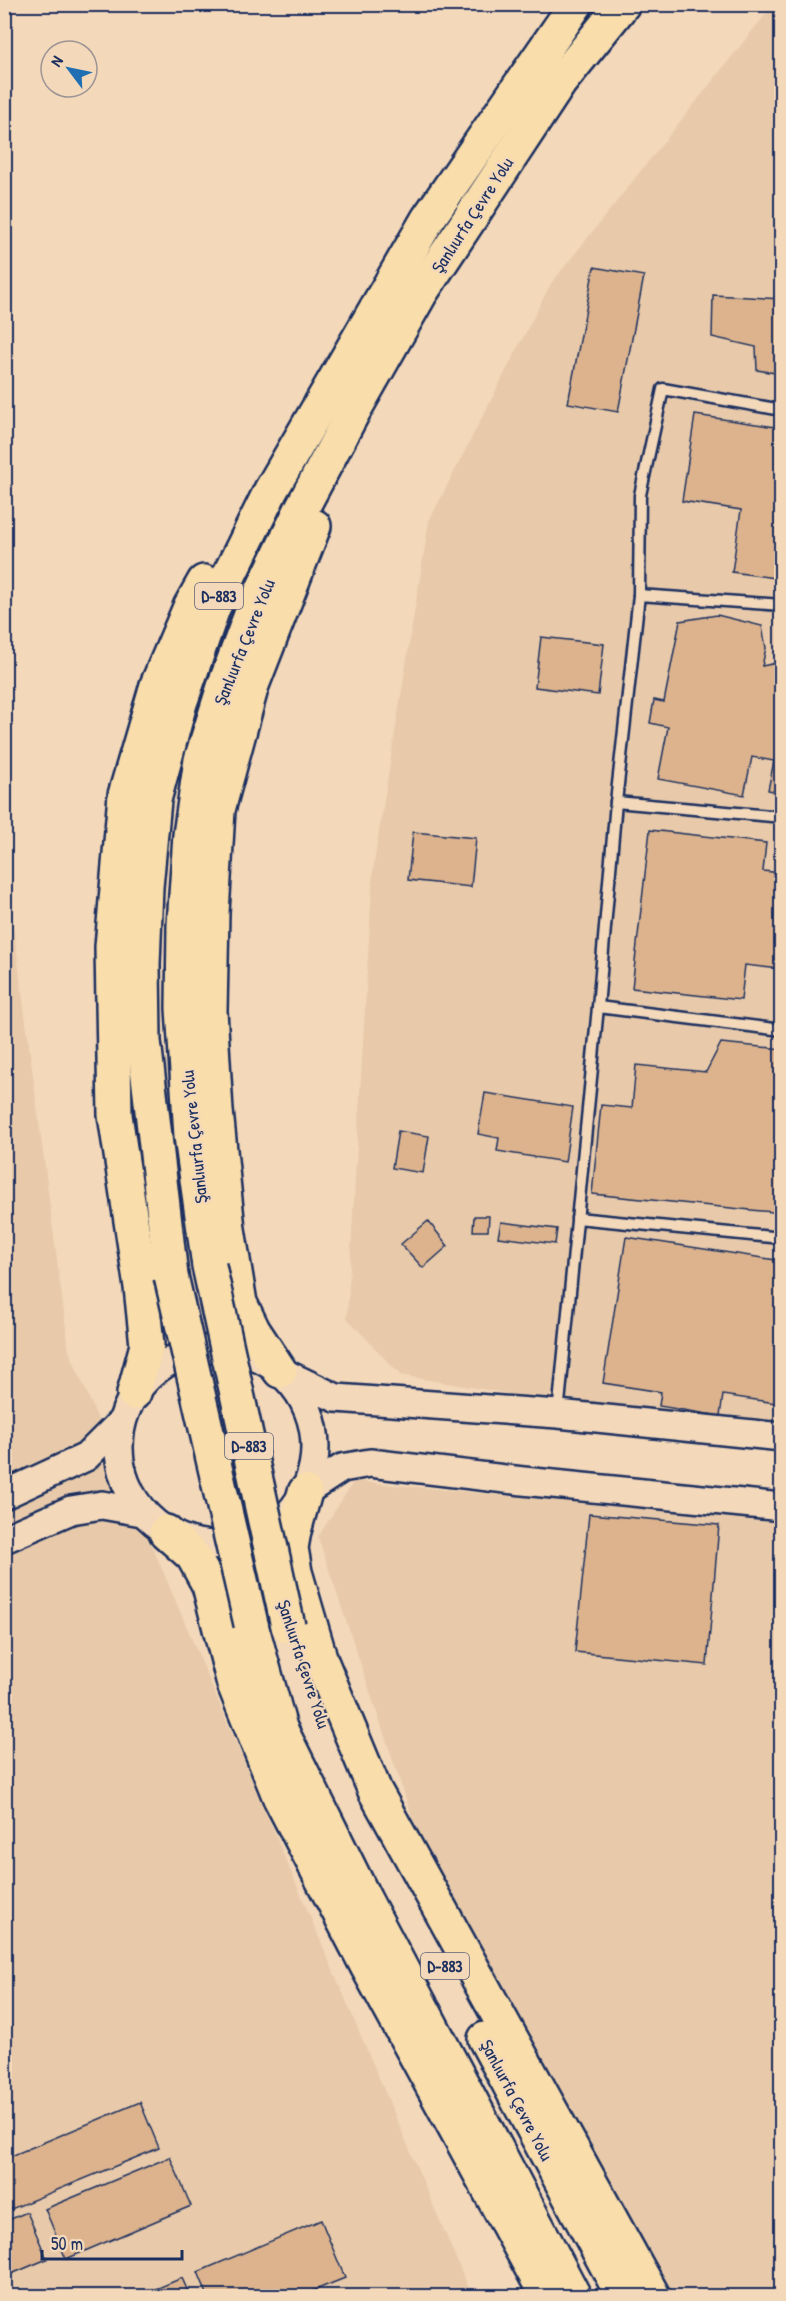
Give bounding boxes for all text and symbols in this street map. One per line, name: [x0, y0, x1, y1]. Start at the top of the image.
north arrow: [39, 39, 99, 99]
text: N: [45, 51, 68, 70]
street label: Şanlıurfa Çevre Yolu: [425, 152, 519, 278]
street label: Şanlıurfa Çevre Yolu: [207, 575, 281, 709]
road number: D-883: [195, 583, 243, 609]
street label: Şanlıurfa Çevre Yolu: [175, 1069, 213, 1205]
road number: D-883: [225, 1433, 273, 1459]
street label: Şanlıurfa Çevre Yolu: [271, 1597, 337, 1731]
road number: D-883: [421, 1953, 469, 1979]
street label: Şanlıurfa Çevre Yolu: [475, 2035, 559, 2165]
scale bar: [42, 2223, 182, 2261]
text: 50 m: [51, 2231, 83, 2256]

